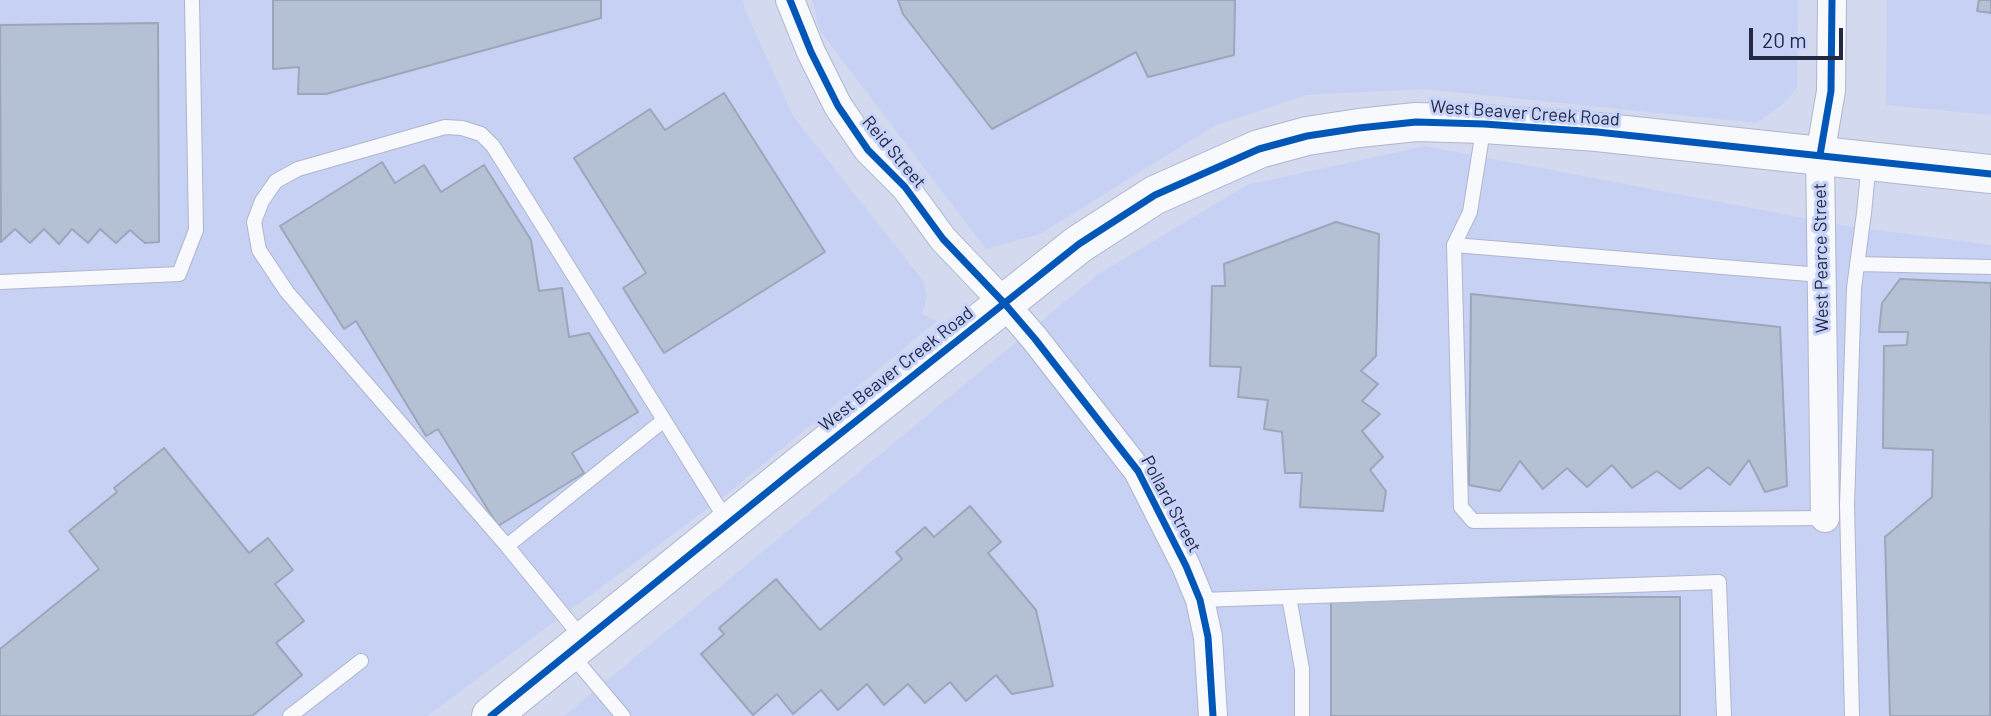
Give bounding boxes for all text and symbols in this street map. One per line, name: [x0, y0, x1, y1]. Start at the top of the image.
scale bar: [1753, 14, 1848, 58]
text: 20 m: [1762, 27, 1807, 52]
street label: West Beaver Creek Road: [1429, 96, 1621, 130]
street label: Reid Street: [858, 111, 930, 193]
street label: West Pearce Street: [1809, 183, 1833, 333]
street label: West Beaver Creek Road: [814, 302, 978, 436]
street label: Pollard Street: [1136, 452, 1206, 556]

